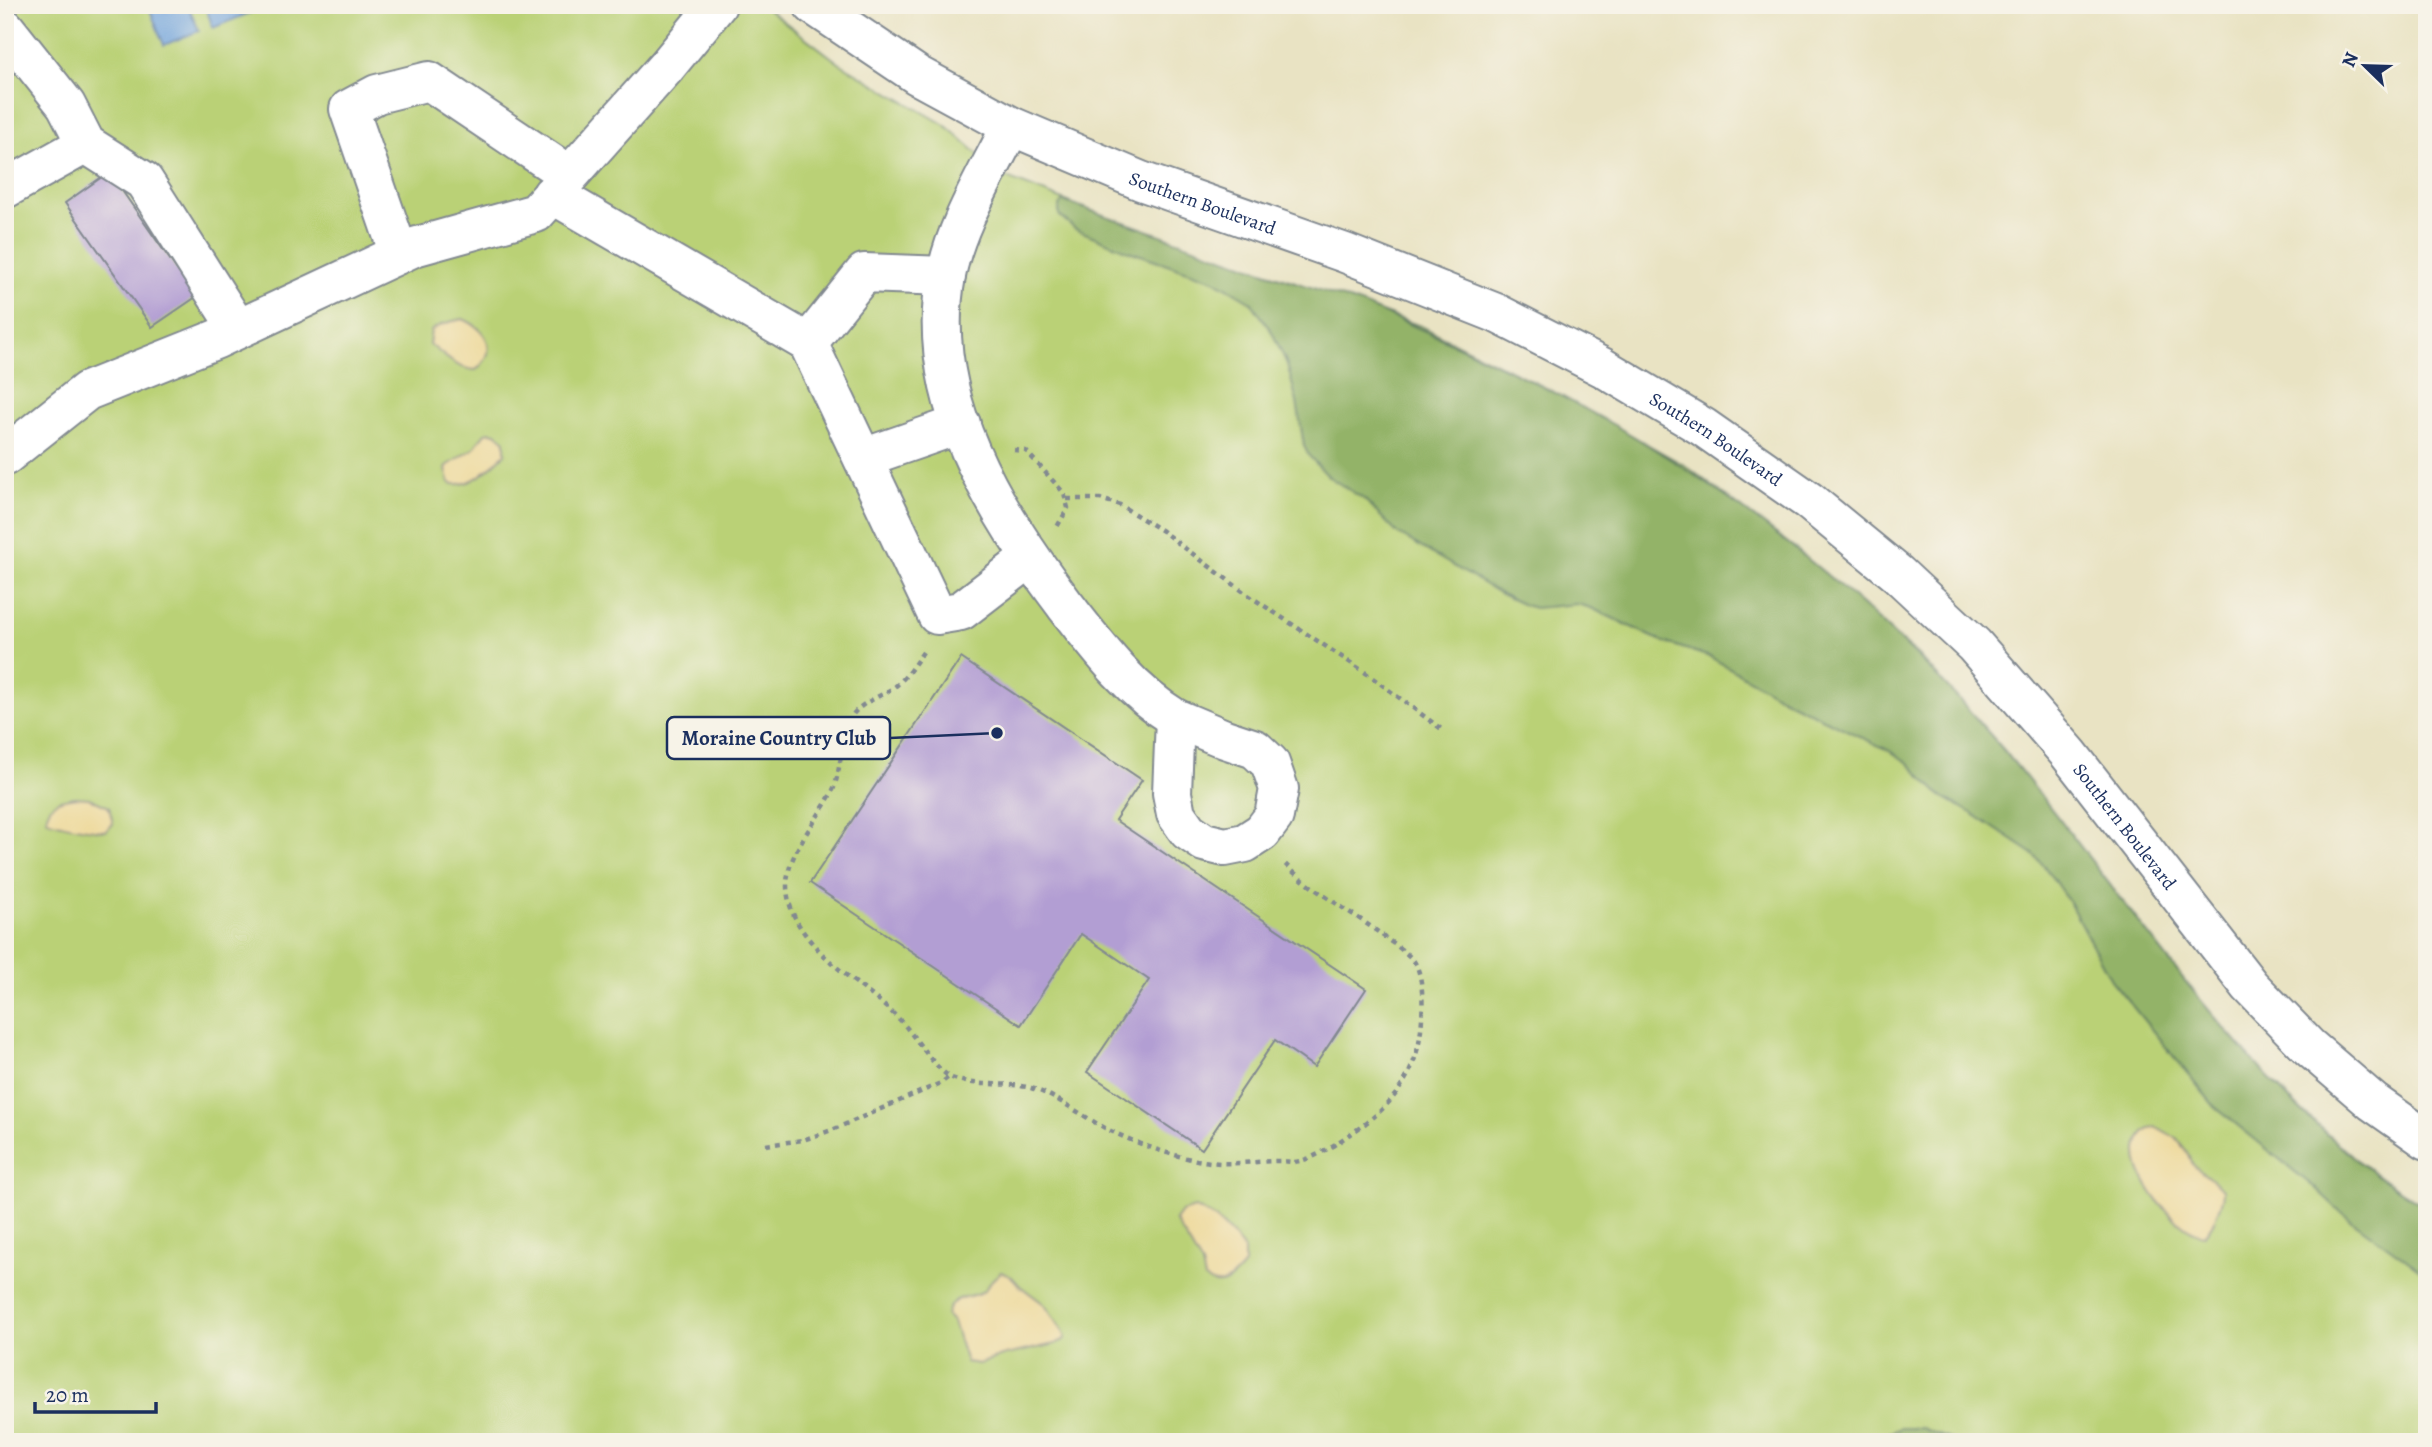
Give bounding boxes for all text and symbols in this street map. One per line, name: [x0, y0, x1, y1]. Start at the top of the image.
north arrow: [2330, 32, 2400, 102]
text: N: [2336, 48, 2365, 71]
street label: Southern Boulevard: [1125, 165, 1280, 242]
street label: Southern Boulevard: [1644, 386, 1788, 493]
callout: Moraine Country Club: [667, 717, 890, 759]
text: Moraine Country Club: [682, 724, 877, 752]
street label: Southern Boulevard: [2067, 758, 2183, 896]
scale bar: [35, 1370, 156, 1414]
text: 20 m: [46, 1381, 89, 1409]

